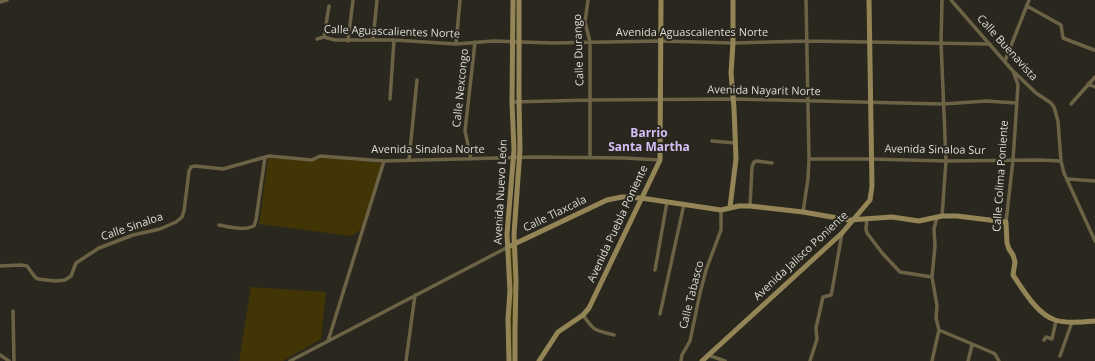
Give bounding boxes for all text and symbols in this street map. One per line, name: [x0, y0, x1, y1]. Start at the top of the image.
street label: Calle Buenavista: [974, 12, 1040, 84]
street label: Calle Durango: [571, 14, 587, 86]
street label: Calle Aguascalientes Norte: [324, 23, 460, 41]
street label: Avenida Aguascalientes Norte: [616, 26, 768, 40]
street label: Calle Nexcongo: [450, 48, 472, 128]
street label: Avenida Nayarit Norte: [707, 83, 821, 99]
street label: Calle Colima Poniente: [991, 120, 1011, 232]
district label: Barrio Santa Martha: [608, 127, 690, 155]
street label: Avenida Nuevo León: [492, 139, 510, 245]
street label: Avenida Sinaloa Norte: [371, 143, 485, 157]
street label: Avenida Sinaloa Sur: [884, 143, 986, 157]
street label: Avenida Puebla Poniente: [585, 163, 651, 285]
street label: Calle Tlaxcala: [521, 193, 589, 235]
street label: Avenida Jalisco Poniente: [751, 209, 851, 303]
street label: Calle Sinaloa: [99, 210, 165, 244]
street label: Calle Tabasco: [677, 260, 707, 330]

